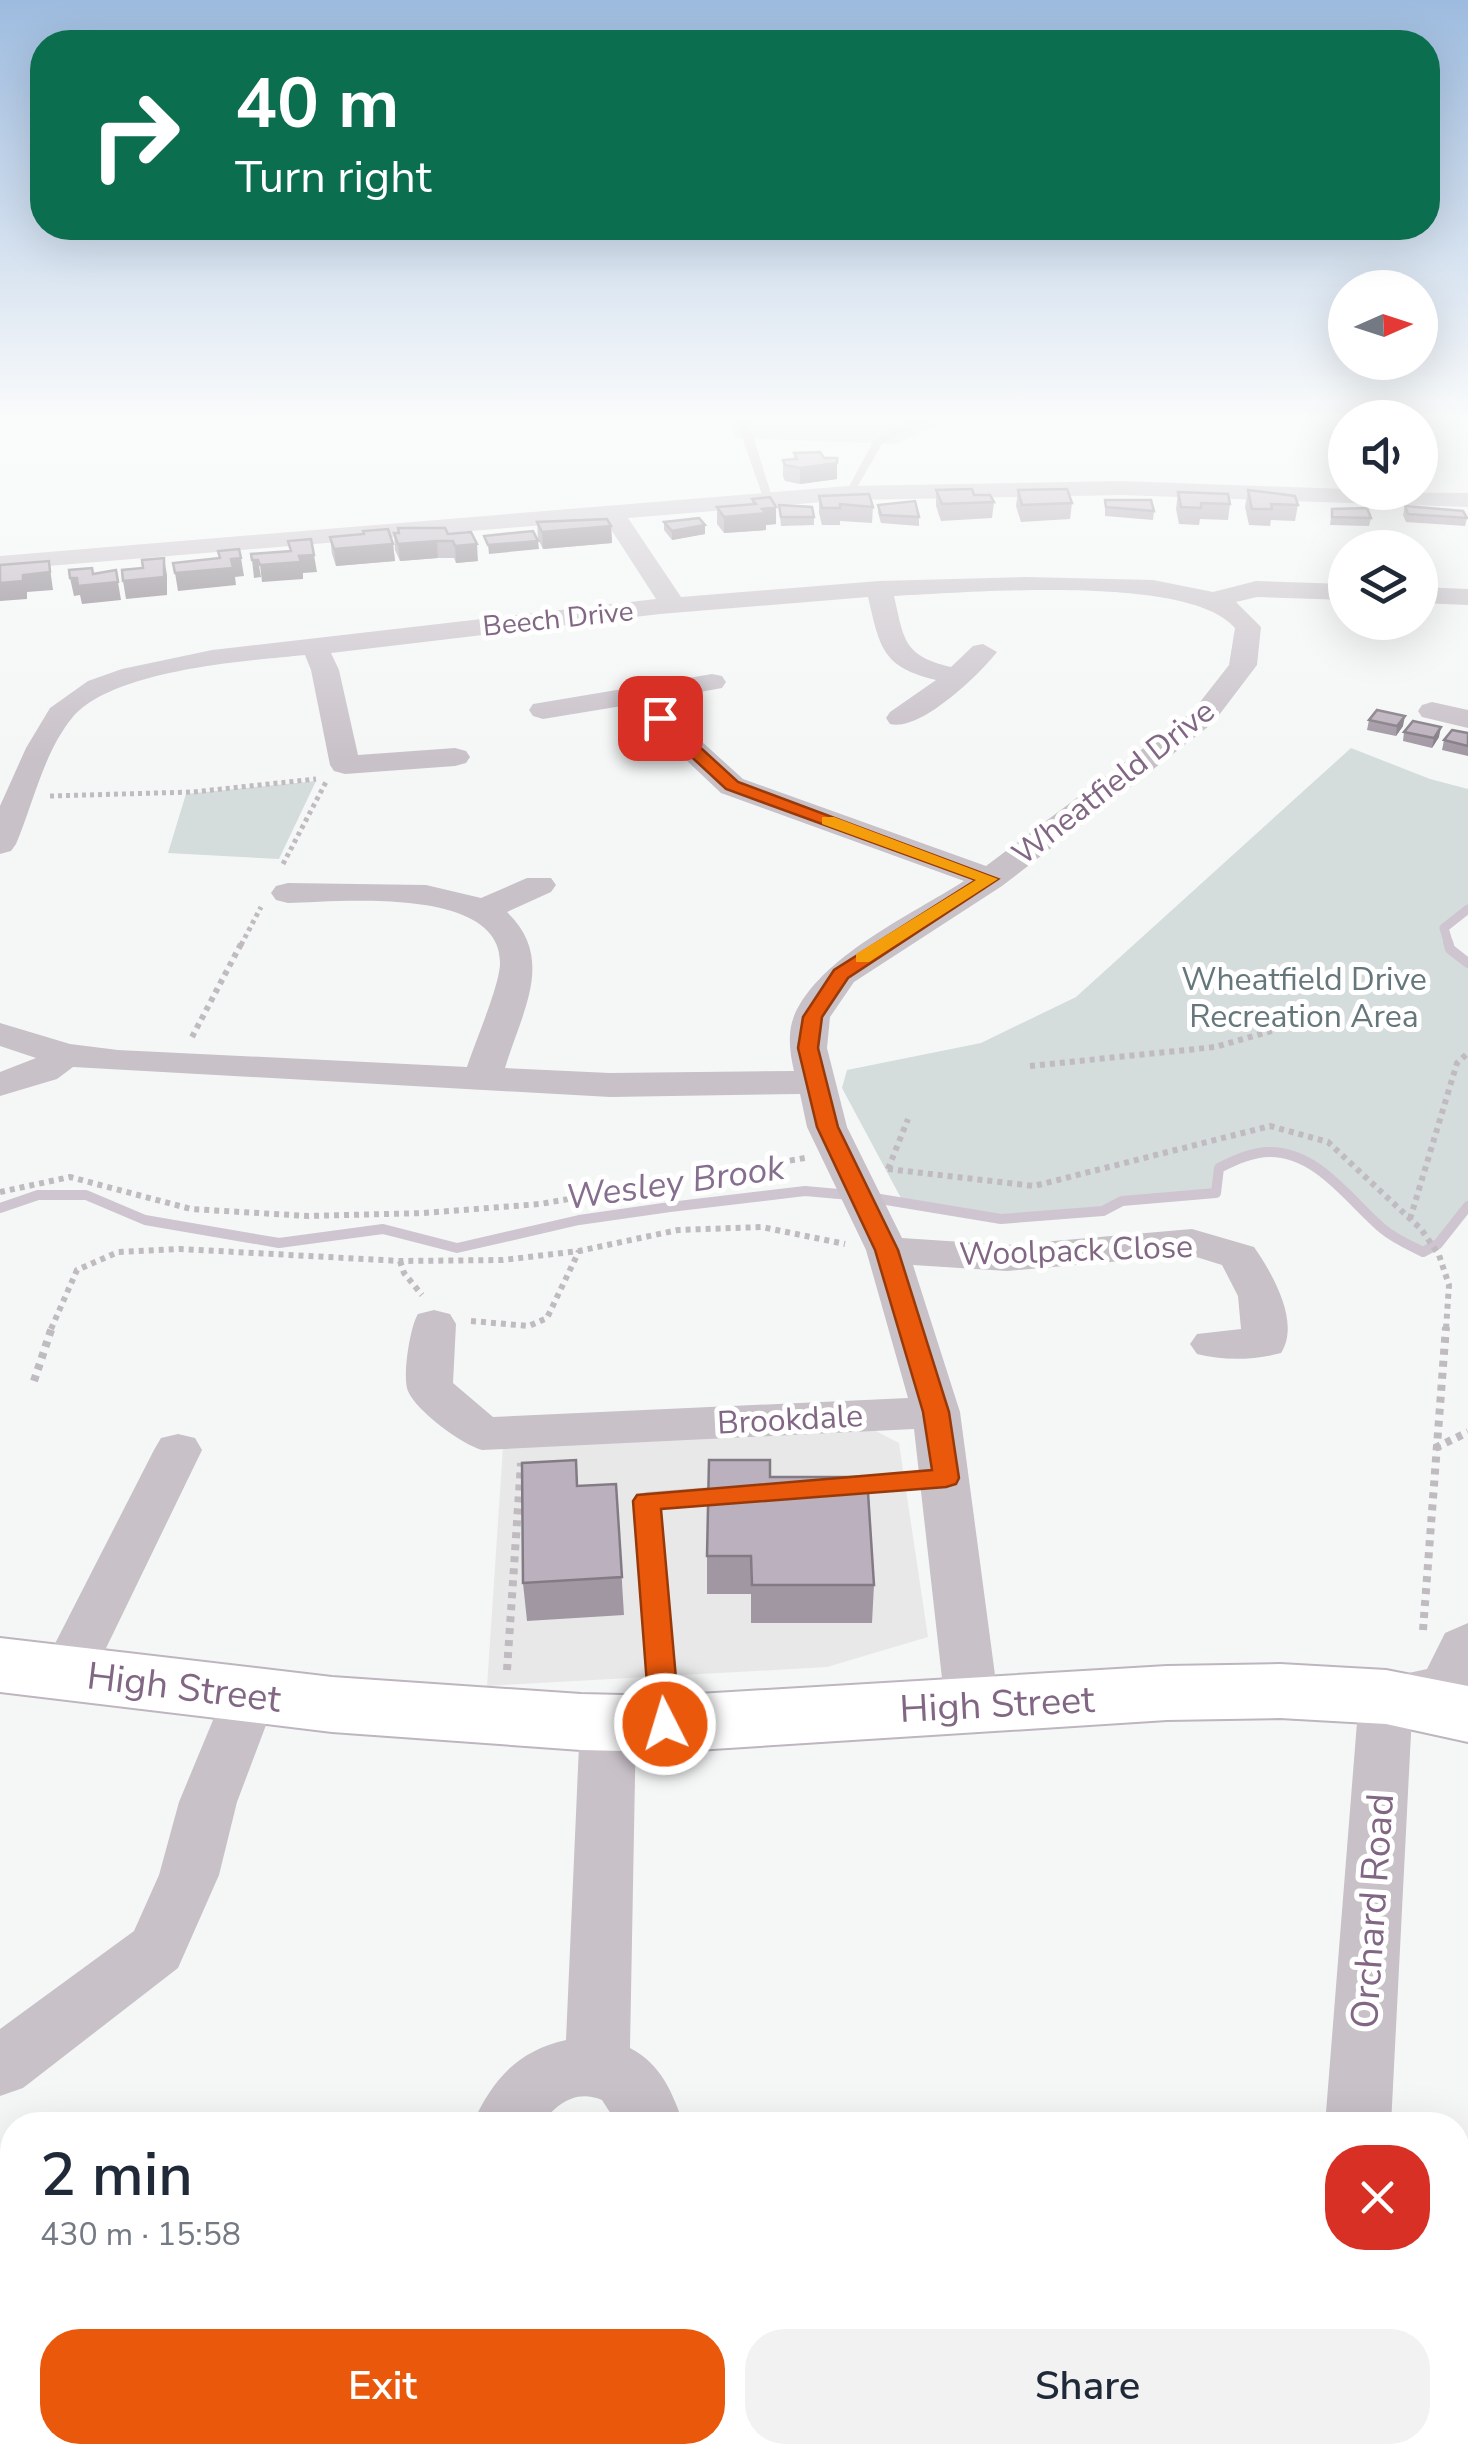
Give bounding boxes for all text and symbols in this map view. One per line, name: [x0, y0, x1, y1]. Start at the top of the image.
text: 40 m: [235, 56, 399, 152]
icon: right: [70, 70, 200, 200]
text: Turn right: [235, 147, 432, 208]
north arrow: [1328, 270, 1438, 380]
map controls: [1328, 270, 1438, 640]
button: sound: [1328, 400, 1438, 510]
button: layers: [1328, 530, 1438, 640]
street label: Beech Drive: [481, 592, 635, 646]
pin: [618, 676, 703, 761]
street label: Wheatfield Drive: [1003, 690, 1223, 875]
icon: arrive: [633, 691, 688, 746]
park label: Wheatfield Drive Recreation Area: [1181, 958, 1427, 1038]
water label: Wesley Brook: [563, 1144, 789, 1221]
street label: Woolpack Close: [958, 1225, 1194, 1276]
street label: Brookdale: [716, 1394, 864, 1445]
street label: High Street: [84, 1650, 285, 1725]
position arrow: [613, 1672, 717, 1776]
street label: High Street: [898, 1674, 1096, 1735]
street label: Orchard Road: [1339, 1792, 1406, 2030]
text: 2 min: [40, 2134, 193, 2216]
button: close: [1325, 2145, 1430, 2250]
text: 430 m · 15:58: [40, 2213, 241, 2256]
button: Exit: [40, 2329, 725, 2444]
button: Share: [745, 2329, 1430, 2444]

